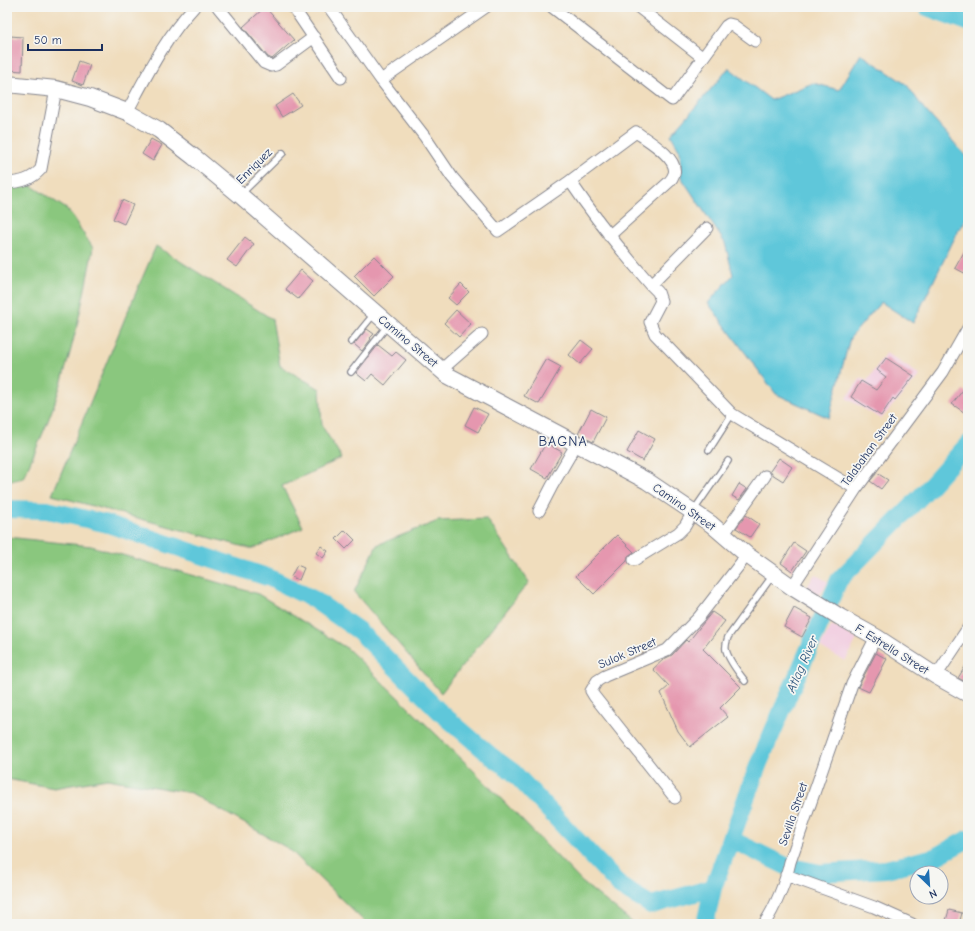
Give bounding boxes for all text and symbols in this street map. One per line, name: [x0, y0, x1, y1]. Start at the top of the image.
scale bar: [28, 26, 102, 52]
text: 50 m: [34, 33, 62, 47]
street label: Enriquez: [233, 145, 275, 187]
street label: Camino Street: [375, 312, 441, 370]
street label: Talabahan Street: [838, 411, 900, 489]
district label: BAGNA: [538, 433, 588, 450]
street label: Camino Street: [650, 480, 718, 534]
street label: F. Estrella Street: [853, 621, 932, 677]
water label: Atlag River: [783, 633, 821, 695]
street label: Sulok Street: [596, 634, 659, 671]
street label: Sevilla Street: [776, 780, 811, 847]
north arrow: [909, 865, 949, 905]
text: N: [927, 886, 939, 901]

